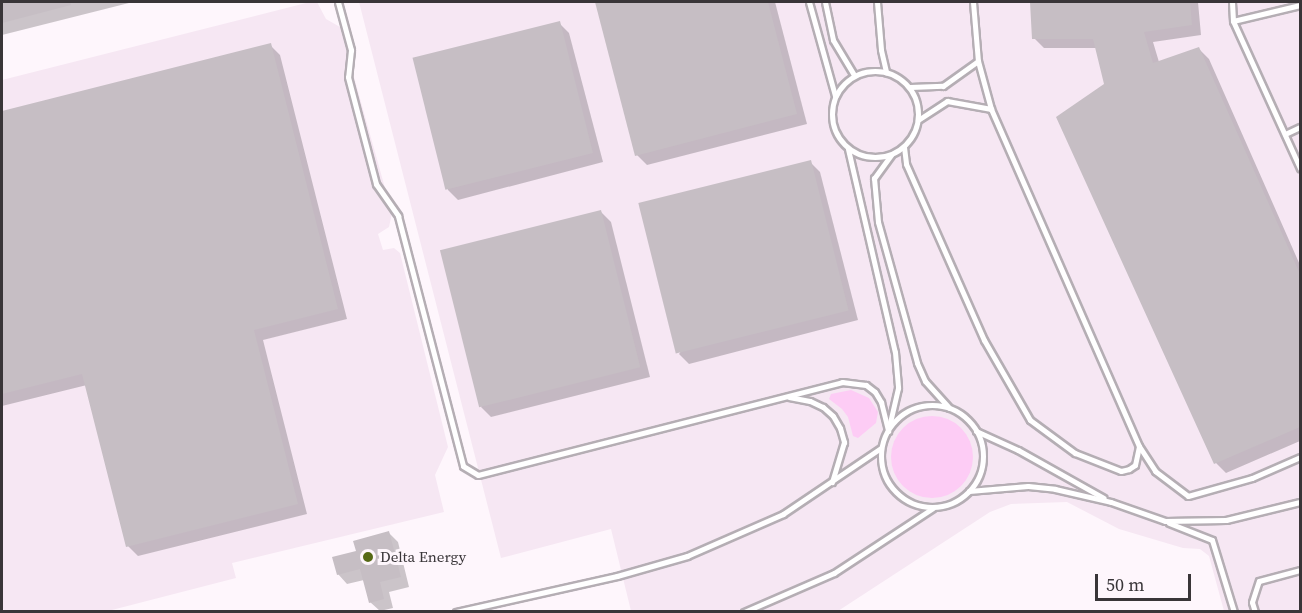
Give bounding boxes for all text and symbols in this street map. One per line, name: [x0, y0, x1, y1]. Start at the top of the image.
place label: Delta Energy: [380, 548, 466, 566]
marker: Delta Energy: [361, 550, 375, 564]
scale bar: [1098, 562, 1194, 600]
text: 50 m: [1106, 572, 1144, 597]

